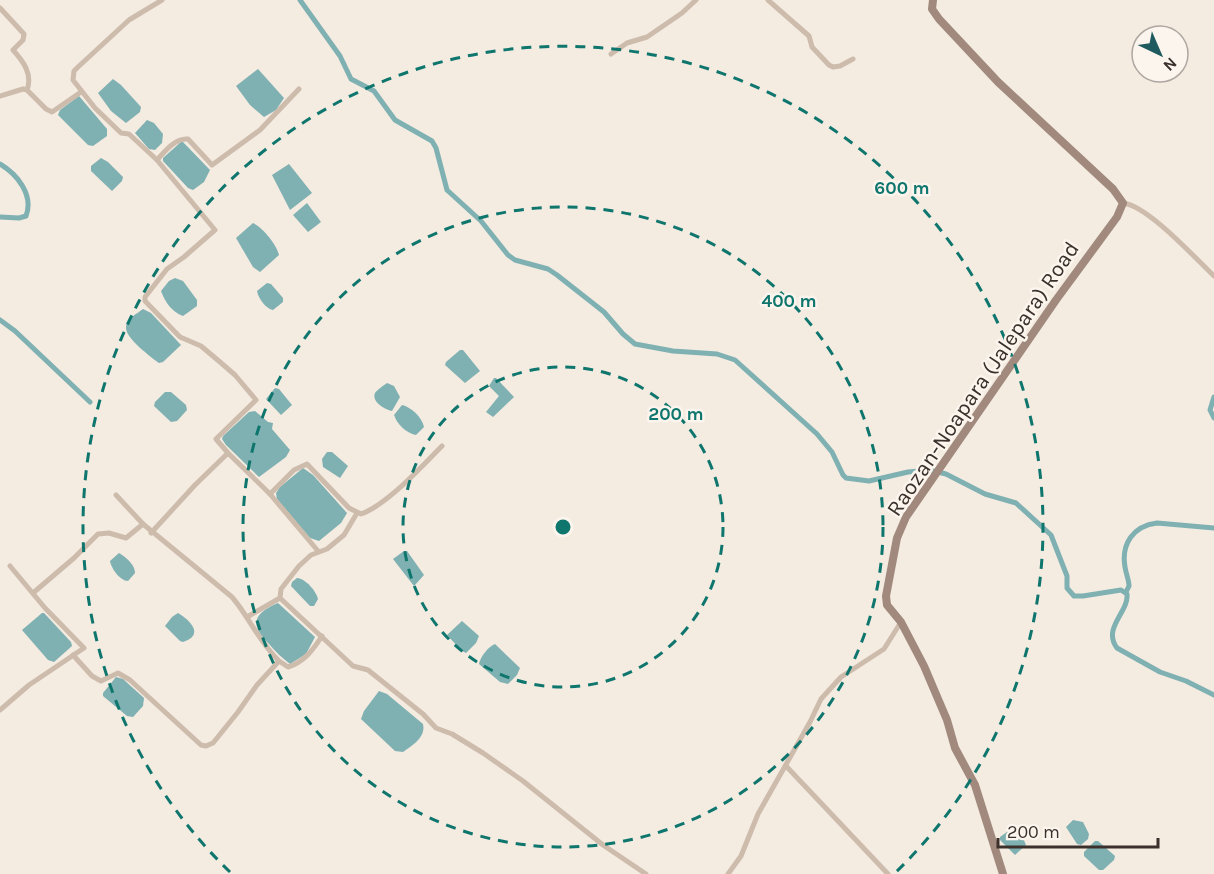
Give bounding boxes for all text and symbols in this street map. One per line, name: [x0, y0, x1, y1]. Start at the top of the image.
north arrow: [1130, 24, 1190, 84]
text: N: [1159, 54, 1181, 75]
text: 600 m: [874, 177, 930, 199]
street label: Raozan-Noapara (Jalepara) Road: [881, 237, 1085, 521]
text: 400 m: [761, 290, 817, 312]
text: 200 m: [648, 403, 704, 425]
centre of rings: [553, 517, 573, 537]
scale bar: [998, 811, 1158, 849]
text: 200 m: [1007, 821, 1060, 843]

